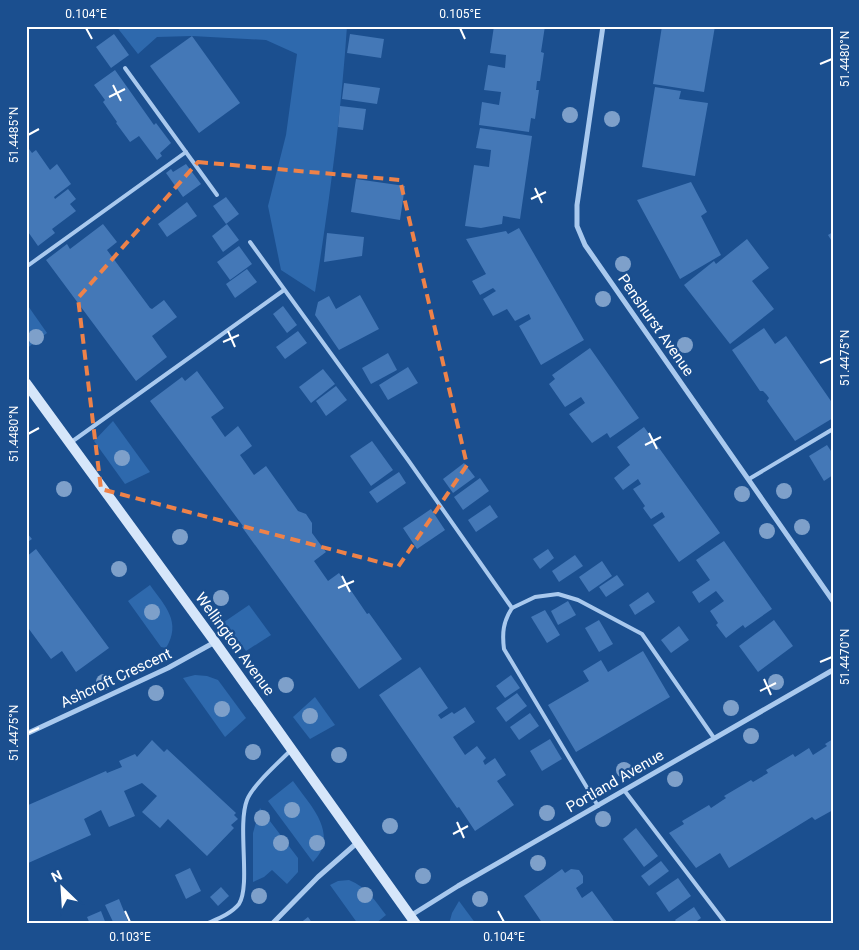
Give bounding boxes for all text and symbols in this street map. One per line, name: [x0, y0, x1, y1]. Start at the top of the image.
text: 0.104°E: [65, 7, 107, 21]
text: 0.105°E: [439, 7, 481, 21]
text: 51.4480°N: [838, 31, 852, 87]
text: 51.4485°N: [7, 107, 21, 163]
street label: Penshurst Avenue: [614, 271, 698, 380]
text: 51.4475°N: [838, 330, 852, 386]
text: 51.4480°N: [7, 406, 21, 462]
street label: Wellington Avenue: [192, 589, 278, 699]
text: 51.4470°N: [838, 629, 852, 685]
street label: Ashcroft Crescent: [58, 644, 174, 712]
text: 51.4475°N: [7, 705, 21, 761]
street label: Portland Avenue: [563, 746, 667, 816]
north arrow: [38, 862, 88, 912]
text: N: [49, 867, 64, 886]
text: 0.103°E: [109, 930, 151, 944]
text: 0.104°E: [483, 930, 525, 944]

